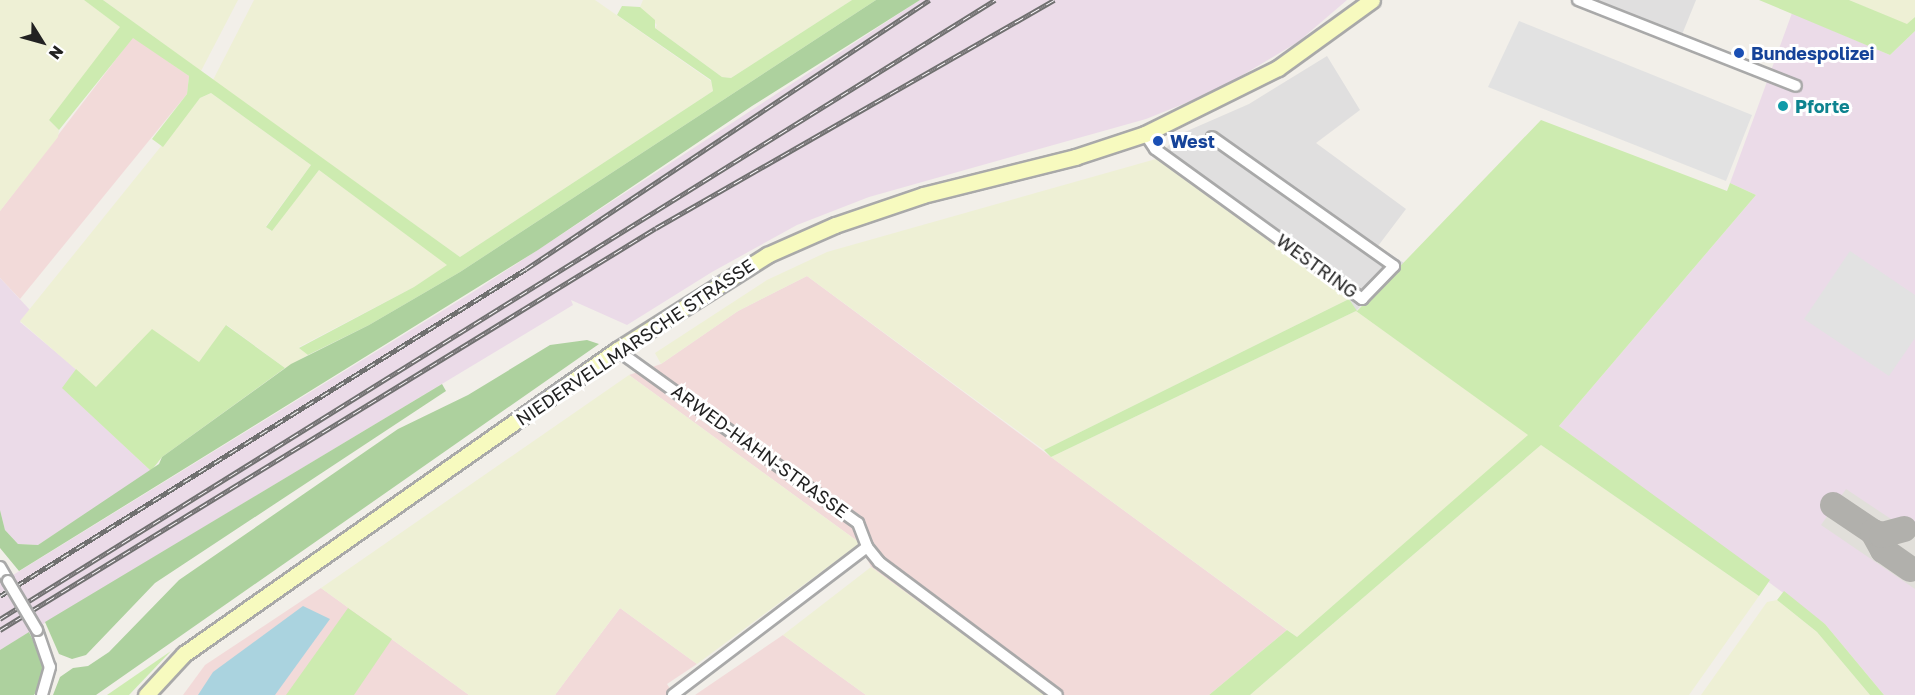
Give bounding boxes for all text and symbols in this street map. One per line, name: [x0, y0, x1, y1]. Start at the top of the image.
north arrow: [12, 12, 72, 72]
text: N: [45, 42, 68, 64]
place label: Bundespolizei: [1751, 42, 1875, 64]
marker: Bundespolizei: [1732, 46, 1746, 60]
place label: Pforte: [1795, 95, 1850, 117]
marker: Pforte: [1776, 99, 1790, 113]
place label: West: [1170, 130, 1215, 152]
marker: West: [1151, 134, 1165, 148]
street label: WESTRING: [1272, 229, 1362, 303]
street label: NIEDERVELLMARSCHE STRASSE: [512, 254, 758, 430]
street label: ARWED-HAHN-STRASSE: [668, 380, 852, 522]

